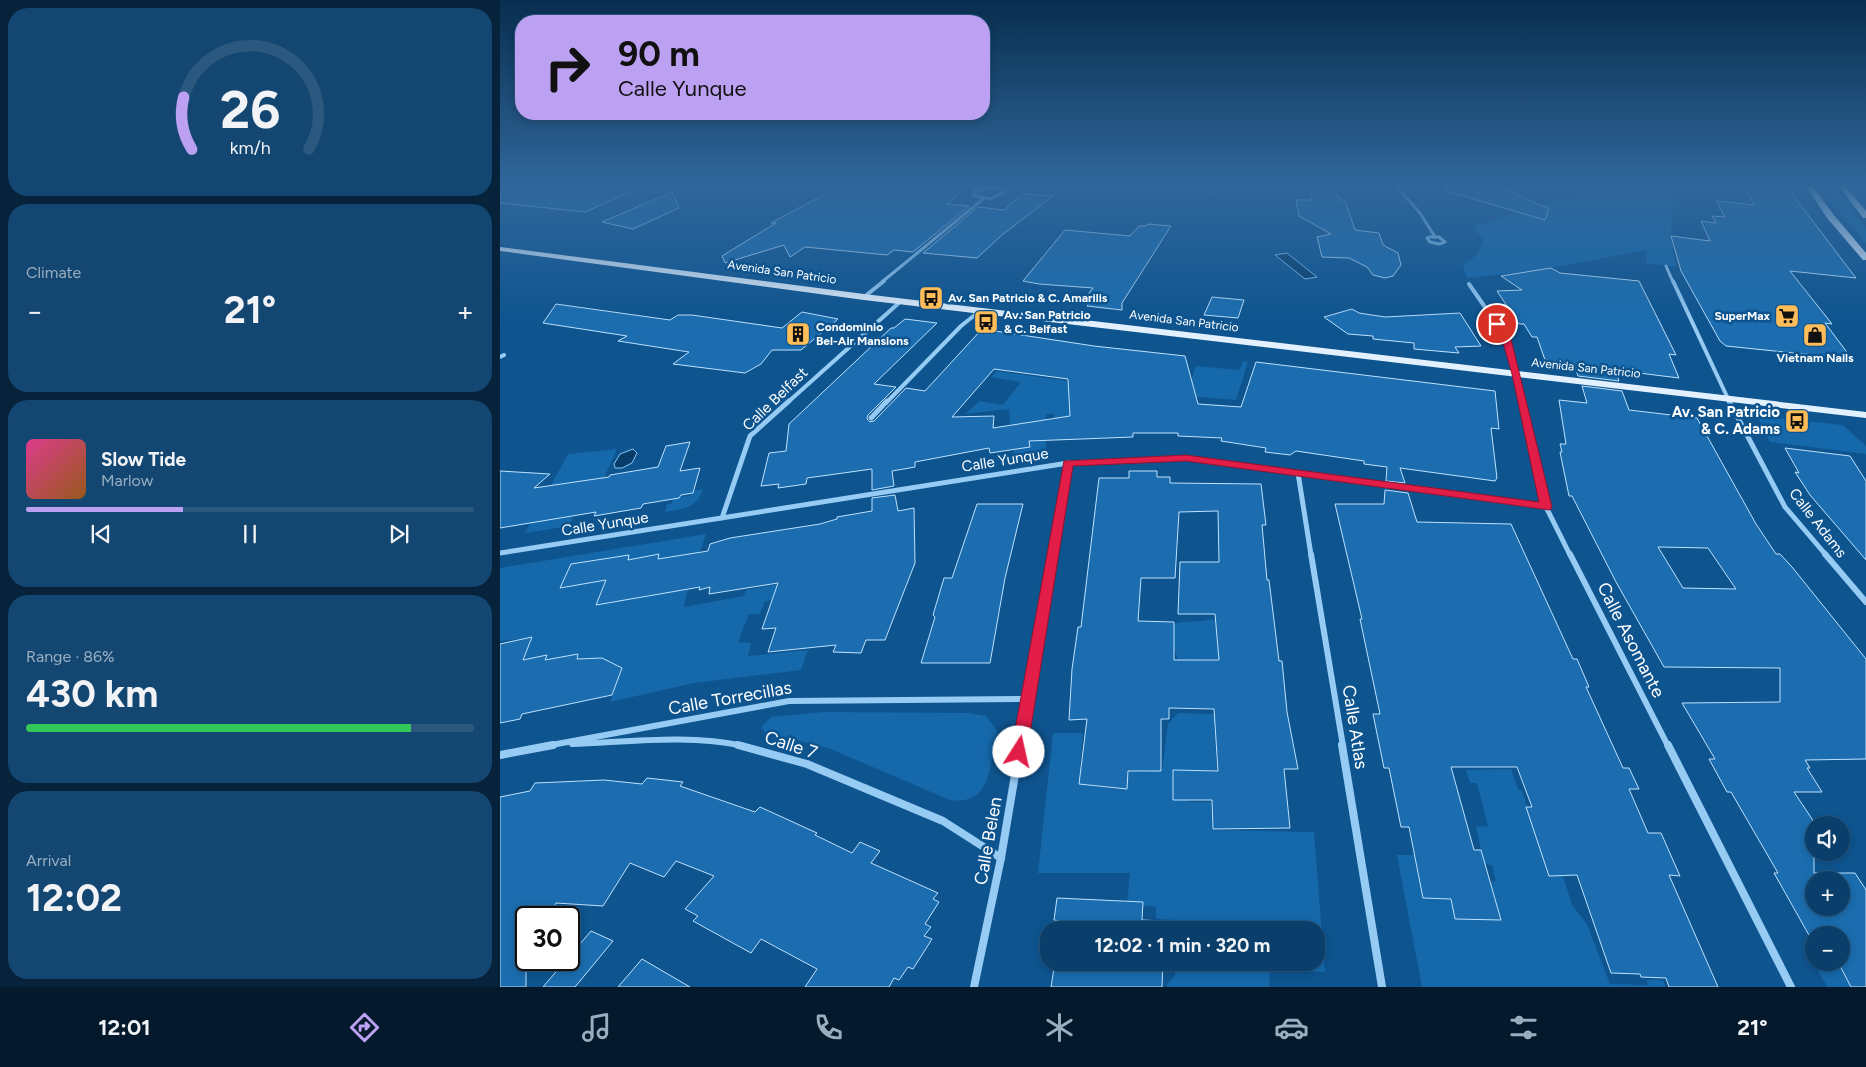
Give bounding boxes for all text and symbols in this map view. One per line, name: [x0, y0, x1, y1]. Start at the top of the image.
text: 90 m: [618, 33, 700, 75]
icon: right: [535, 35, 600, 100]
text: Calle Yunque: [618, 75, 746, 102]
text: 26: [220, 79, 280, 141]
text: km/h: [230, 137, 270, 158]
street label: Avenida San Patricio: [727, 257, 837, 287]
text: Climate: [26, 263, 81, 282]
bus stop icon: Av. San Patricio & C. Amarilis: [918, 285, 944, 311]
text: 21°: [224, 287, 276, 333]
place label: Av. San Patricio & C. Amarilis: [948, 291, 1108, 305]
text: −: [26, 294, 43, 328]
text: +: [457, 294, 474, 328]
pin: [1476, 303, 1518, 345]
supermarket icon: SuperMax: [1774, 303, 1800, 329]
street label: Avenida San Patricio: [1129, 307, 1239, 335]
place label: Av. San Patricio & C. Belfast: [1004, 308, 1091, 336]
bus stop icon: Av. San Patricio & C. Belfast: [973, 309, 999, 335]
place label: SuperMax: [1714, 309, 1771, 323]
icon: arrive: [1483, 310, 1511, 338]
place label: Condominio Bel-Air Mansions: [816, 320, 909, 348]
building icon: Condominio Bel-Air Mansions: [785, 321, 811, 347]
shop icon: Vietnam Nails: [1802, 322, 1828, 348]
place label: Vietnam Nails: [1776, 351, 1854, 365]
street label: Avenida San Patricio: [1531, 355, 1641, 381]
street label: Calle Belfast: [739, 363, 811, 434]
place label: Av. San Patricio & C. Adams: [1672, 403, 1780, 438]
bus stop icon: Av. San Patricio & C. Adams: [1784, 408, 1810, 434]
street label: Calle Yunque: [960, 444, 1050, 476]
text: Slow Tide: [101, 448, 186, 471]
text: Marlow: [101, 471, 153, 490]
street label: Calle Adams: [1785, 485, 1851, 561]
street label: Calle Yunque: [560, 508, 650, 540]
icon: previous: [87, 520, 115, 548]
icon: pause: [236, 520, 264, 548]
icon: next: [385, 520, 413, 548]
street label: Calle Asomante: [1592, 579, 1670, 701]
text: Range · 86%: [26, 647, 115, 666]
text: 430 km: [26, 671, 158, 717]
street label: Calle Torrecillas: [667, 676, 793, 720]
street label: Calle Atlas: [1337, 683, 1373, 771]
position arrow: [992, 725, 1044, 777]
street label: Calle 7: [762, 726, 820, 764]
street label: Calle Belen: [969, 795, 1007, 887]
map controls: [1805, 816, 1850, 971]
button: sound: [1805, 816, 1850, 861]
text: Arrival: [26, 851, 71, 870]
button: +: [1805, 871, 1850, 916]
text: 12:02: [26, 875, 122, 921]
speed limit sign: 30: [515, 906, 580, 971]
button: −: [1805, 926, 1850, 971]
text: 12:02 · 1 min · 320 m: [1095, 934, 1270, 957]
icon: directions: [347, 1010, 382, 1045]
icon: music: [579, 1010, 614, 1045]
icon: phone: [811, 1010, 846, 1045]
icon: climate: [1042, 1010, 1077, 1045]
icon: car: [1274, 1010, 1309, 1045]
icon: filters: [1506, 1010, 1541, 1045]
text: 12:01: [98, 1014, 151, 1041]
text: 21°: [1737, 1014, 1768, 1041]

